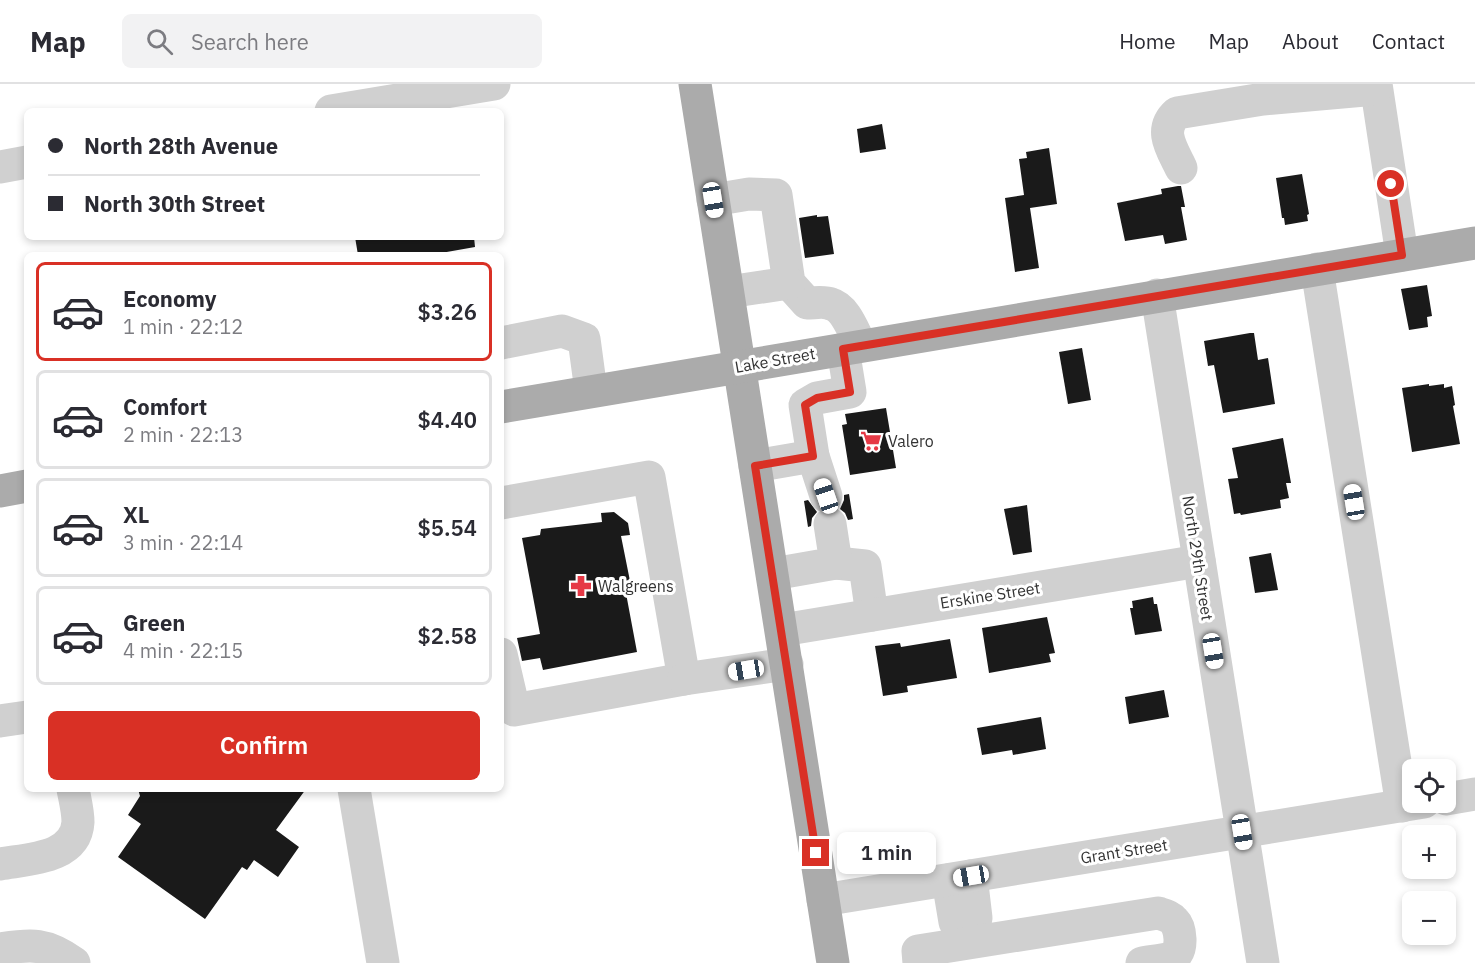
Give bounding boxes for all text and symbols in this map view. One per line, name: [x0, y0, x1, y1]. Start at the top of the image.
search box: [122, 14, 542, 68]
text: Map: [30, 23, 86, 60]
icon: search: [143, 25, 176, 58]
text: Search here: [191, 27, 309, 56]
text: Home: [1119, 27, 1176, 55]
text: Map: [1209, 27, 1249, 55]
text: About: [1282, 27, 1339, 55]
text: Contact: [1372, 27, 1445, 55]
text: North 28th Avenue: [84, 131, 278, 160]
route start: [1377, 170, 1404, 197]
car: [701, 181, 725, 219]
text: North 30th Street: [84, 189, 265, 218]
text: Economy: [123, 284, 217, 313]
icon: car: [51, 285, 105, 339]
text: $3.26: [418, 297, 477, 326]
text: 1 min · 22:12: [123, 313, 243, 340]
street label: Lake Street: [733, 343, 817, 377]
text: Comfort: [123, 392, 207, 421]
icon: car: [51, 393, 105, 447]
text: $4.40: [418, 405, 477, 434]
text: 2 min · 22:13: [123, 421, 243, 448]
supermarket icon: Valero: [859, 429, 883, 453]
place label: Valero: [888, 431, 934, 451]
car: [812, 476, 840, 516]
car: [1342, 483, 1366, 521]
street label: North 29th Street: [1178, 494, 1218, 622]
text: XL: [123, 500, 149, 529]
icon: car: [51, 501, 105, 555]
text: $5.54: [418, 513, 477, 542]
text: 3 min · 22:14: [123, 529, 243, 556]
pharmacy icon: Walgreens: [569, 574, 593, 598]
place label: Walgreens: [598, 576, 674, 596]
street label: Erskine Street: [939, 577, 1041, 613]
text: Green: [123, 608, 185, 637]
icon: car: [51, 609, 105, 663]
text: $2.58: [418, 621, 477, 650]
car: [1201, 632, 1225, 670]
text: 4 min · 22:15: [123, 637, 243, 664]
car: [727, 658, 765, 682]
button: Confirm: [48, 711, 480, 780]
map controls: [1402, 759, 1456, 945]
button: locate: [1402, 759, 1456, 813]
car: [1230, 813, 1254, 851]
button: +: [1402, 825, 1456, 879]
callout: 1 min: [837, 832, 936, 874]
street label: Grant Street: [1079, 834, 1169, 868]
route end: [802, 839, 829, 866]
text: 1 min: [861, 839, 912, 866]
car: [952, 864, 990, 888]
button: −: [1402, 891, 1456, 945]

